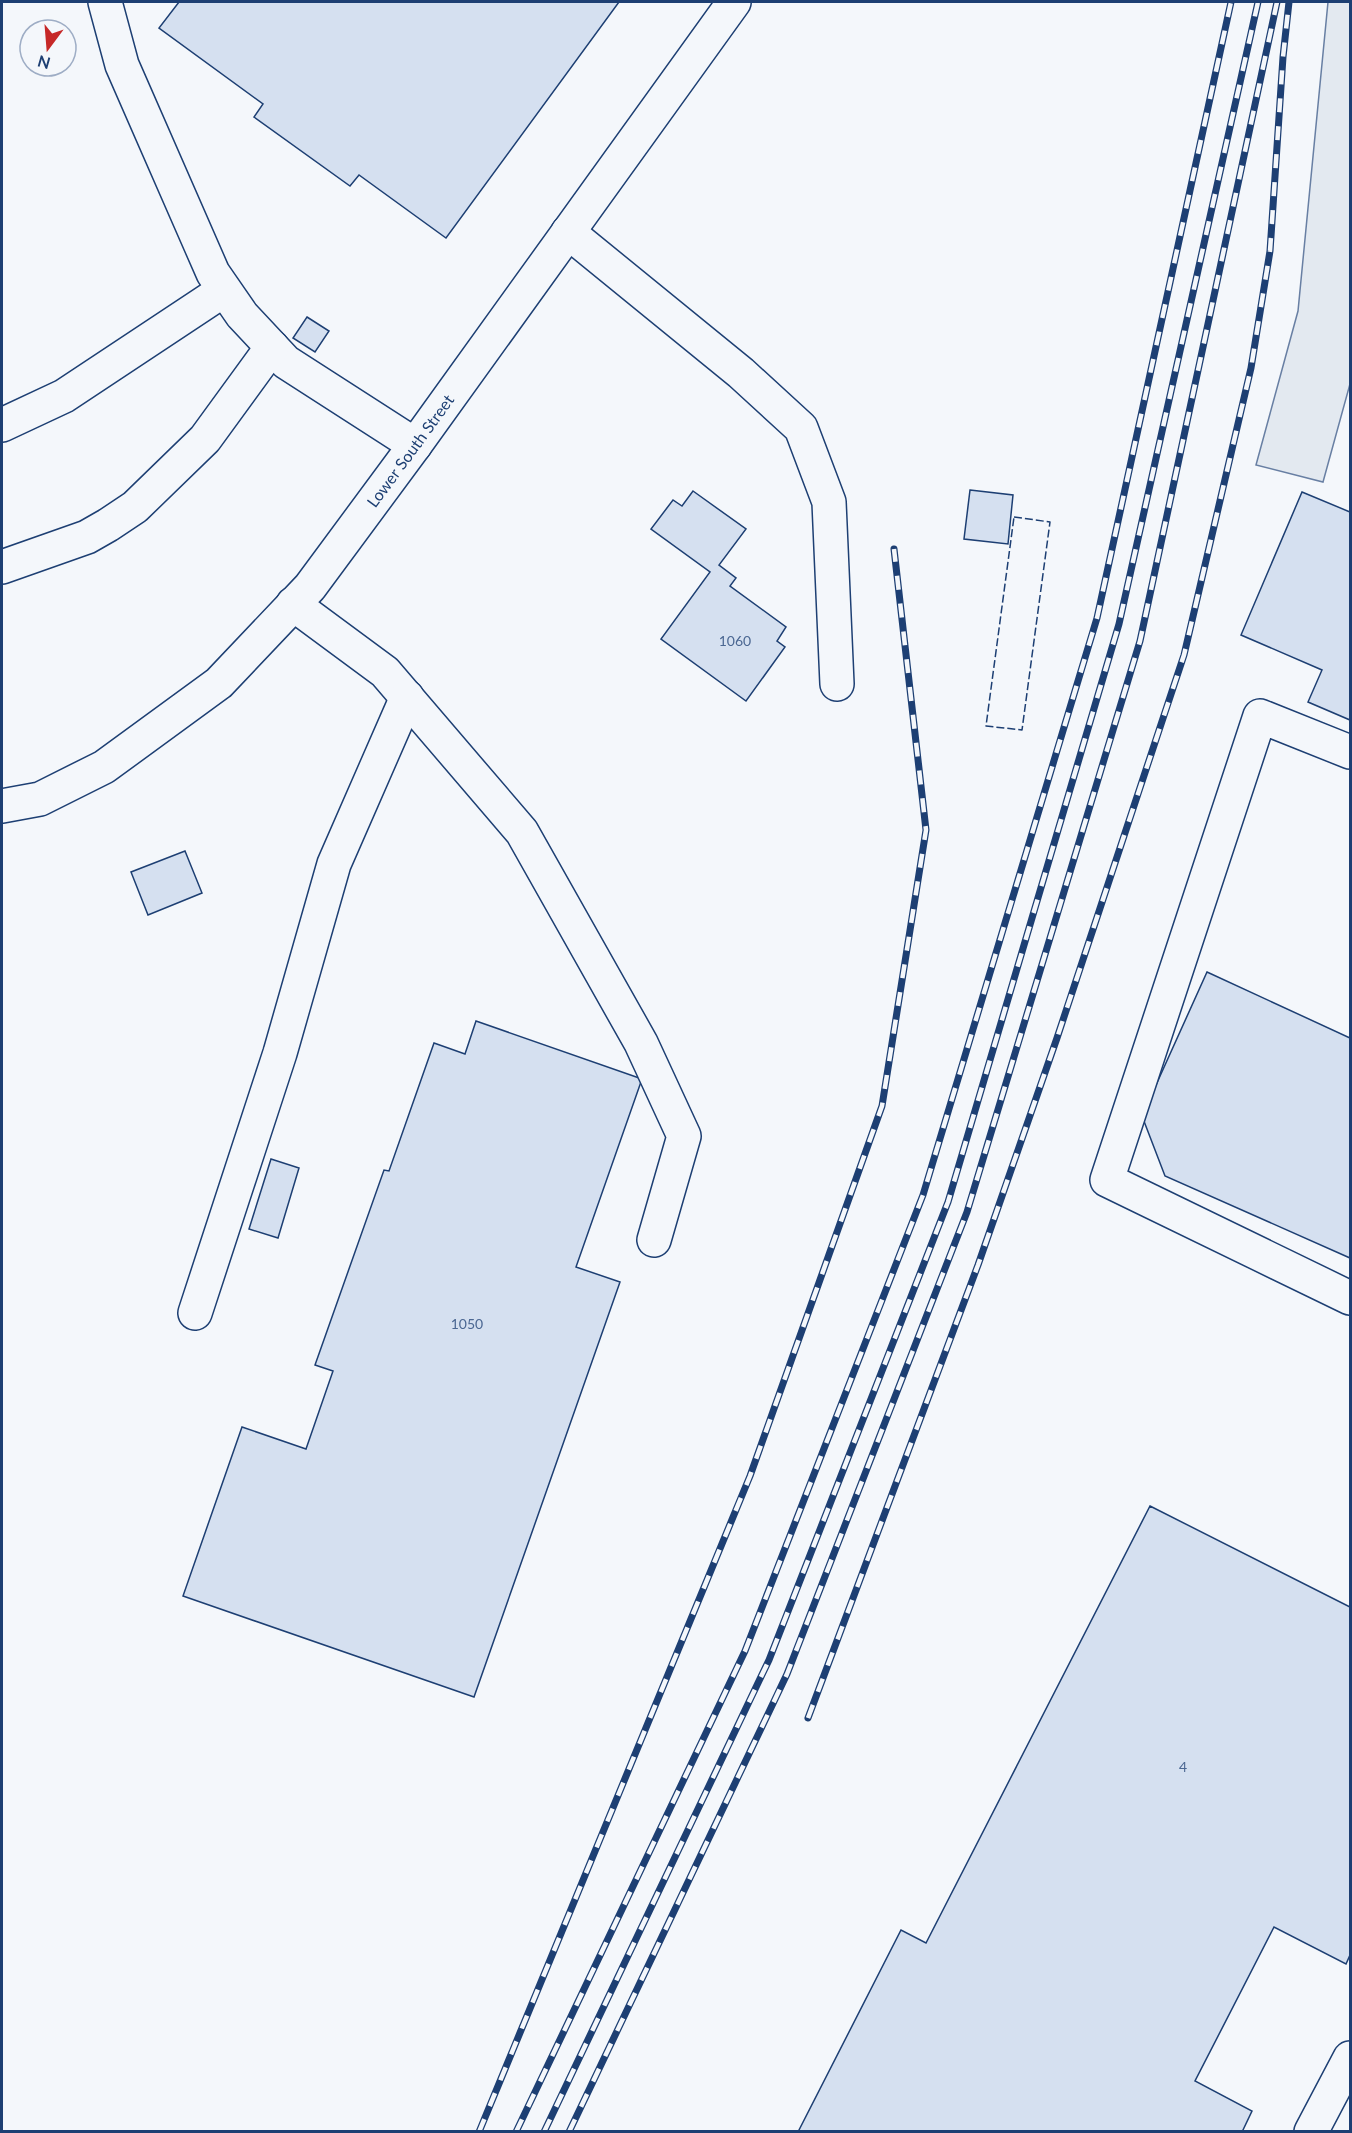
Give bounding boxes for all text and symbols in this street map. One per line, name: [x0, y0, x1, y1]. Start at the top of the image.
north arrow: [18, 18, 78, 78]
text: N: [35, 52, 52, 74]
street label: Lower South Street: [362, 390, 457, 511]
house number: 1060: [719, 632, 751, 649]
house number: 1050: [451, 1315, 483, 1332]
house number: 4: [1179, 1758, 1187, 1775]

